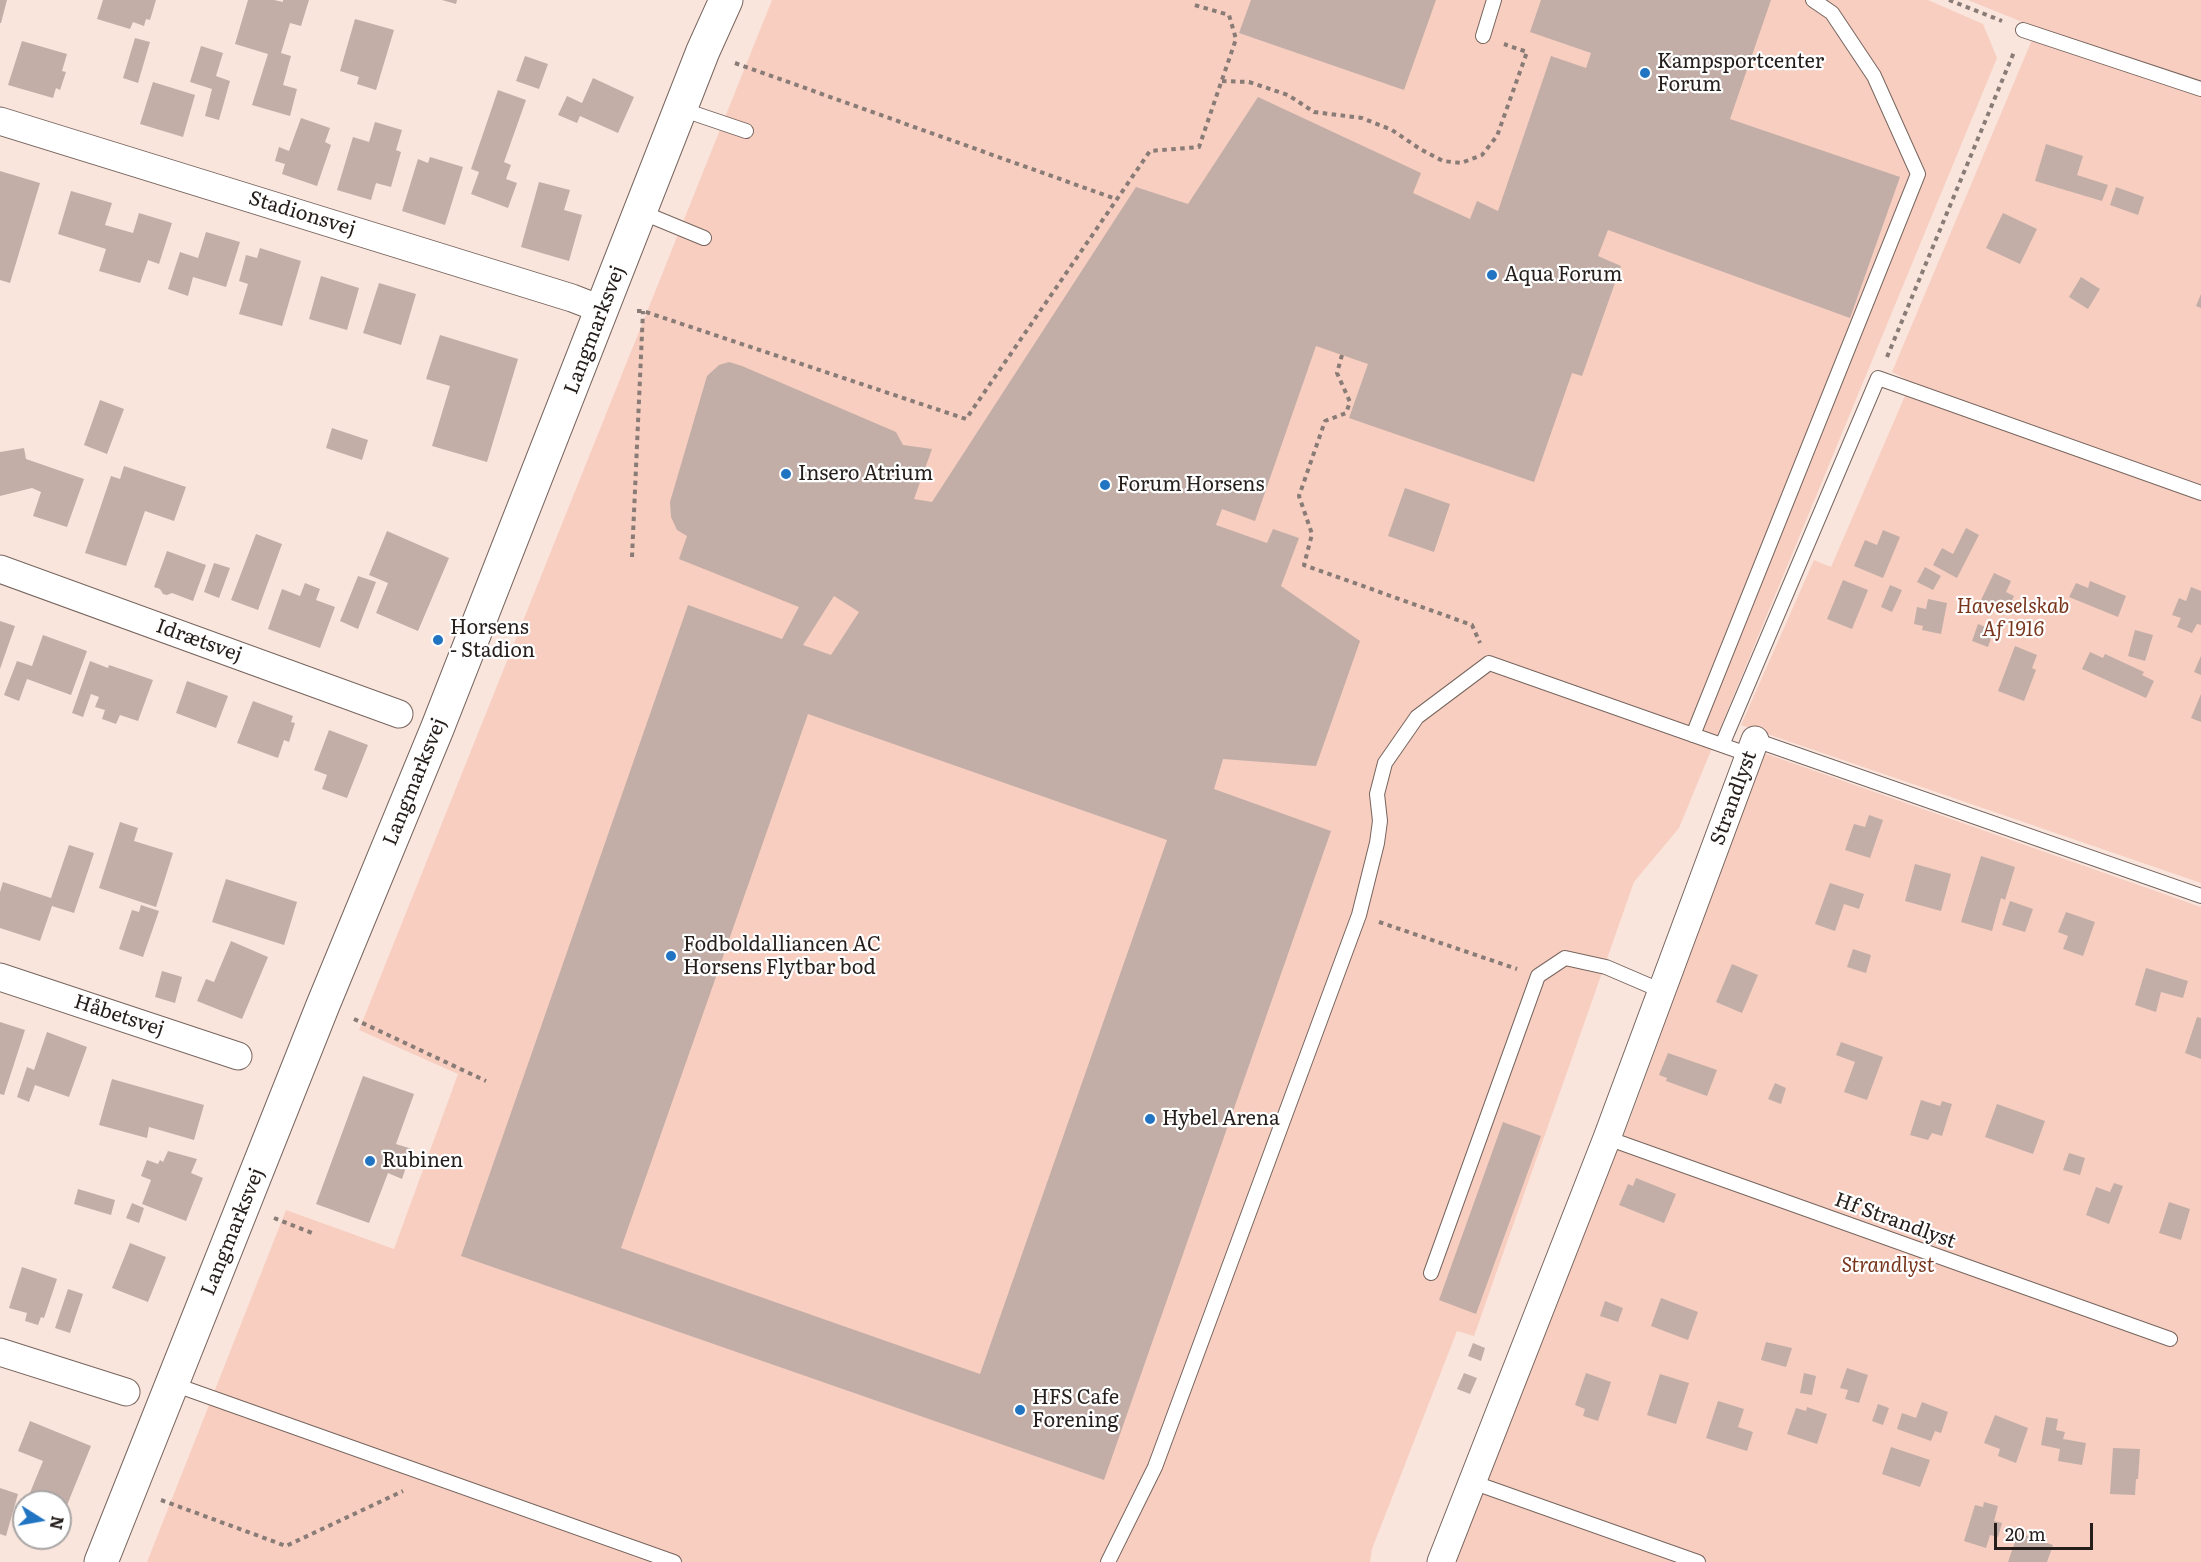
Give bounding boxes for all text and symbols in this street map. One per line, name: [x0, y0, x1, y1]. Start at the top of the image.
place label: Kampsportcenter Forum: [1657, 50, 1824, 97]
marker: Kampsportcenter Forum: [1638, 66, 1652, 80]
street label: Stadionsvej: [246, 186, 358, 242]
street label: Langmarksvej: [559, 262, 631, 398]
place label: Aqua Forum: [1504, 263, 1622, 287]
marker: Aqua Forum: [1485, 268, 1499, 282]
place label: Insero Atrium: [798, 462, 933, 486]
marker: Insero Atrium: [779, 467, 793, 481]
place label: Forum Horsens: [1117, 473, 1264, 497]
marker: Forum Horsens: [1098, 478, 1112, 492]
park label: Haveselskab Af 1916: [1957, 595, 2069, 642]
street label: Idrætsvej: [153, 614, 245, 668]
place label: Horsens - Stadion: [450, 616, 535, 663]
marker: Horsens - Stadion: [431, 633, 445, 647]
street label: Langmarksvej: [378, 715, 452, 849]
street label: Strandlyst: [1706, 747, 1762, 849]
place label: Fodboldalliancen AC Horsens Flytbar bod: [683, 933, 881, 980]
marker: Fodboldalliancen AC Horsens Flytbar bod: [664, 949, 678, 963]
street label: Håbetsvej: [71, 990, 167, 1042]
place label: Hybel Arena: [1162, 1107, 1280, 1131]
marker: Hybel Arena: [1143, 1112, 1157, 1126]
place label: Rubinen: [382, 1149, 463, 1173]
marker: Rubinen: [363, 1154, 377, 1168]
street label: Langmarksvej: [196, 1165, 270, 1299]
street label: Hf Strandlyst: [1831, 1188, 1959, 1254]
park label: Strandlyst: [1841, 1254, 1935, 1278]
place label: HFS Cafe Forening: [1032, 1386, 1119, 1433]
marker: HFS Cafe Forening: [1013, 1403, 1027, 1417]
north arrow: [12, 1490, 72, 1550]
scale bar: [1997, 1511, 2096, 1549]
text: N: [45, 1514, 71, 1532]
text: 20 m: [2005, 1520, 2046, 1547]

